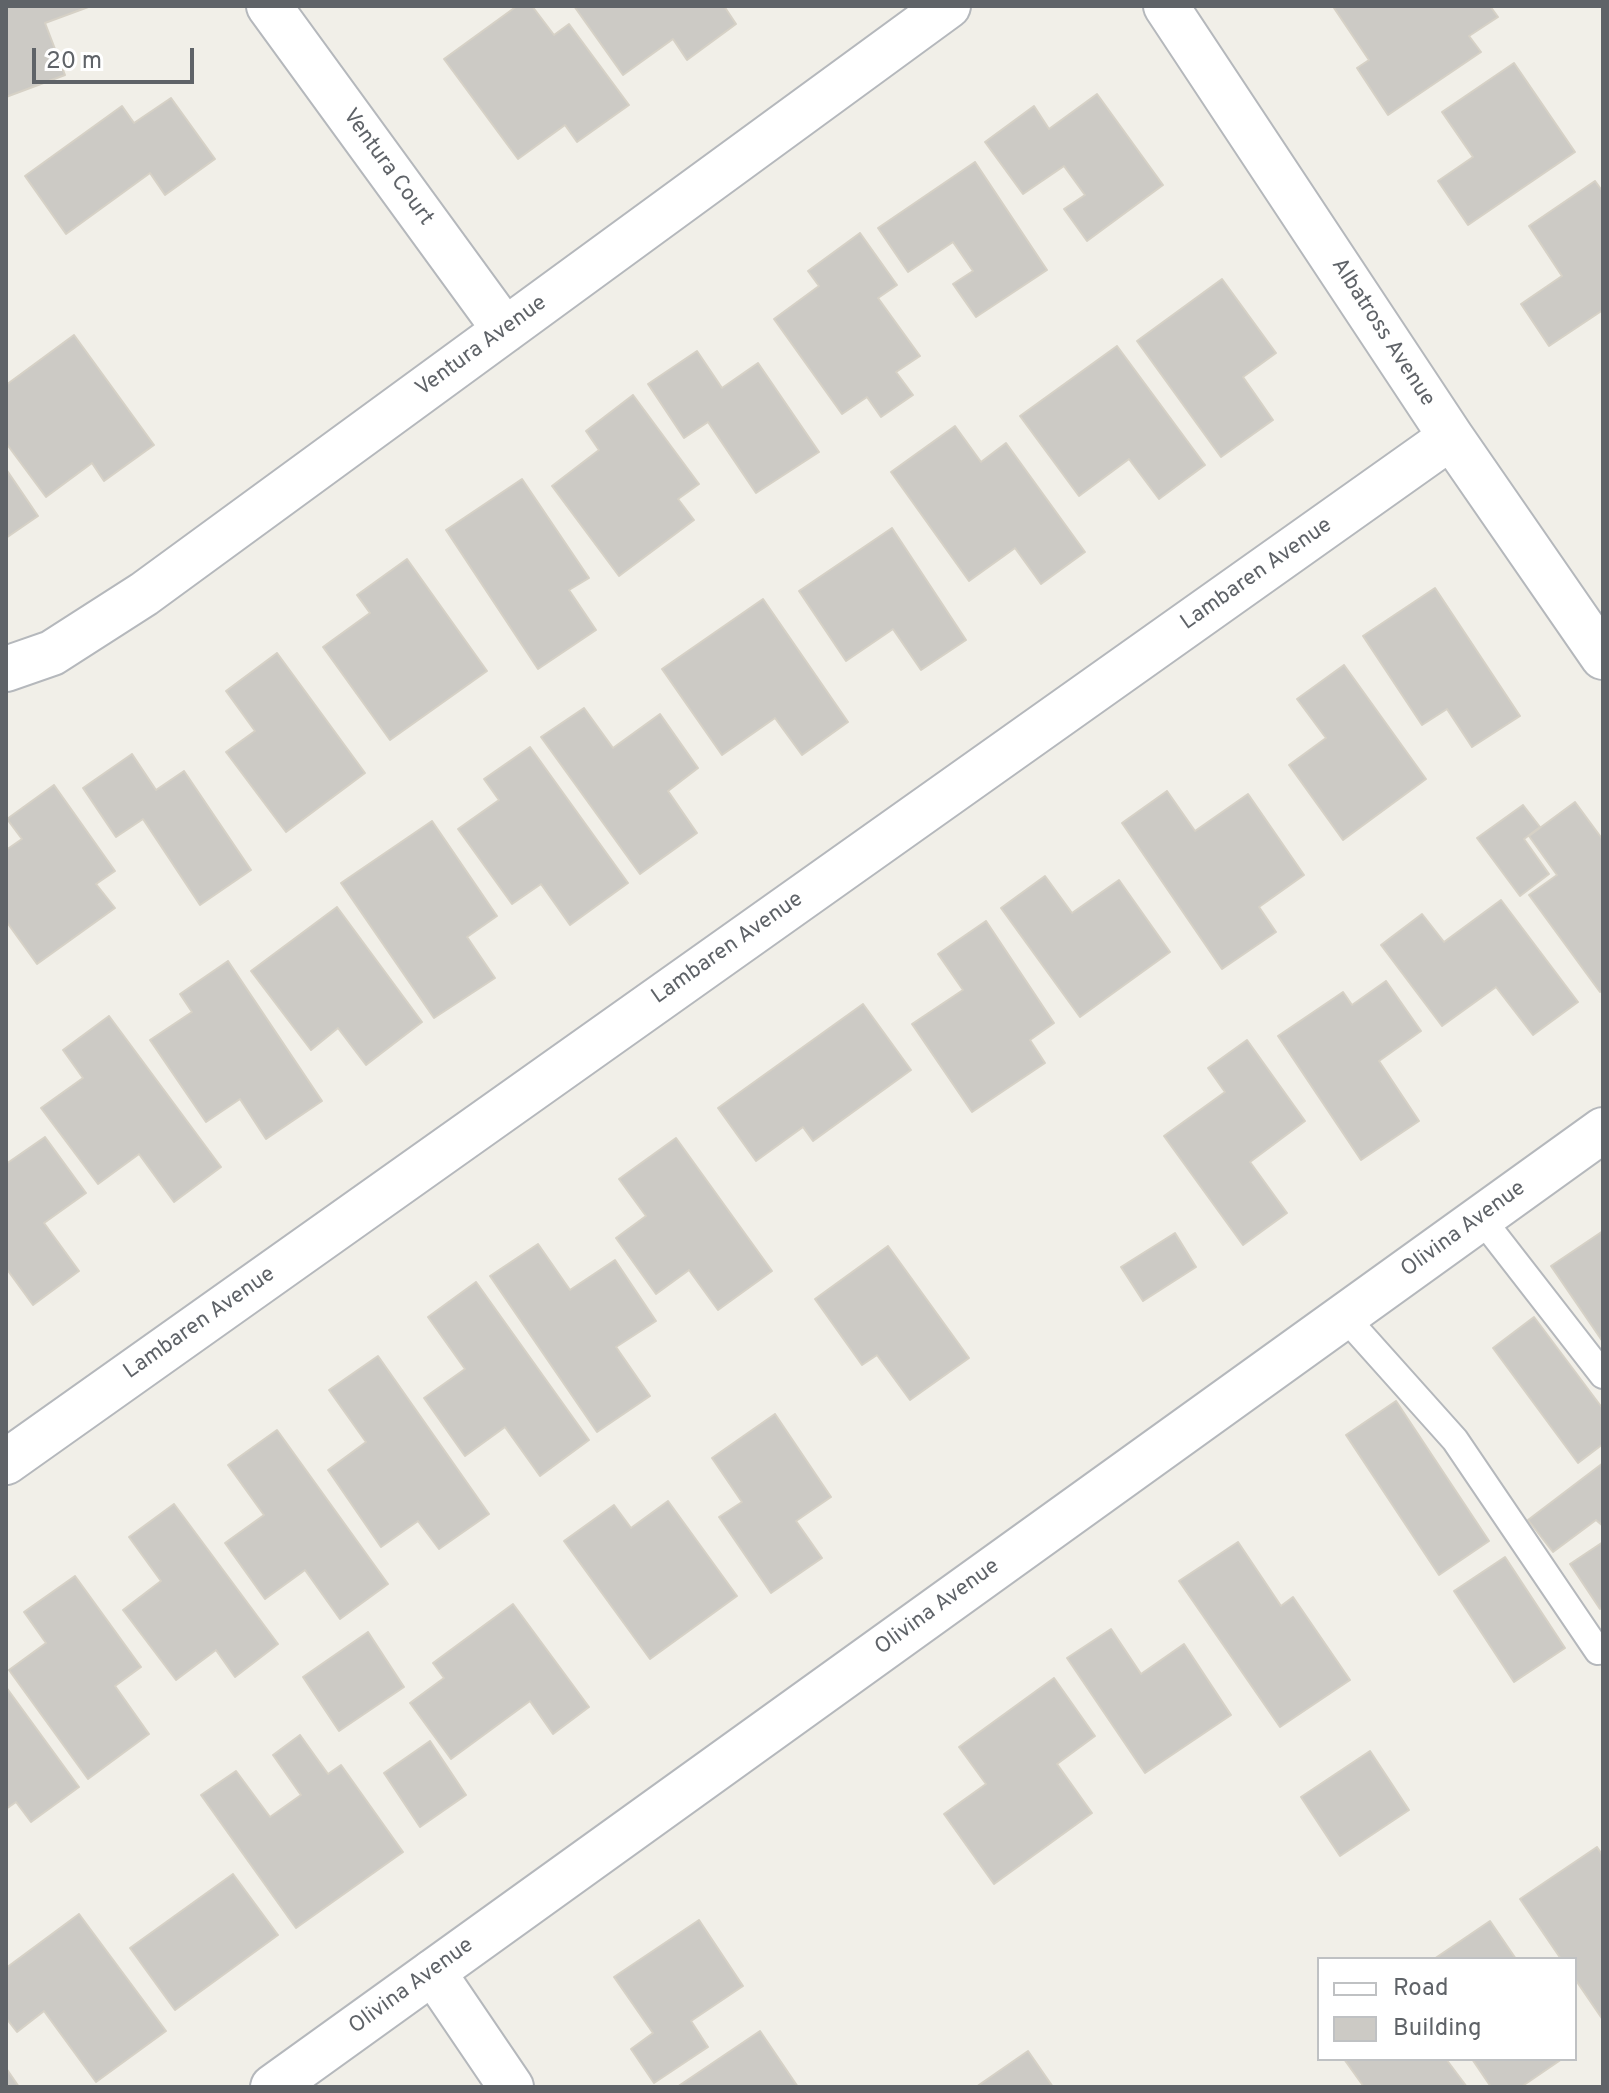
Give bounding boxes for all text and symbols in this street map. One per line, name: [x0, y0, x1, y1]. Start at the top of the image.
scale bar: [36, 32, 198, 82]
text: 20 m: [46, 47, 102, 77]
street label: Ventura Court: [336, 104, 438, 232]
street label: Albatross Avenue: [1324, 254, 1440, 412]
street label: Ventura Avenue: [412, 291, 552, 403]
street label: Lambaren Avenue: [1176, 513, 1338, 637]
street label: Lambaren Avenue: [647, 887, 809, 1011]
street label: Olivina Avenue: [1397, 1176, 1531, 1284]
street label: Lambaren Avenue: [119, 1262, 281, 1386]
street label: Olivina Avenue: [871, 1554, 1005, 1662]
street label: Olivina Avenue: [345, 1933, 479, 2041]
legend: [1317, 1957, 1577, 2061]
text: Road: [1393, 1974, 1449, 2004]
text: Building: [1393, 2014, 1482, 2044]

